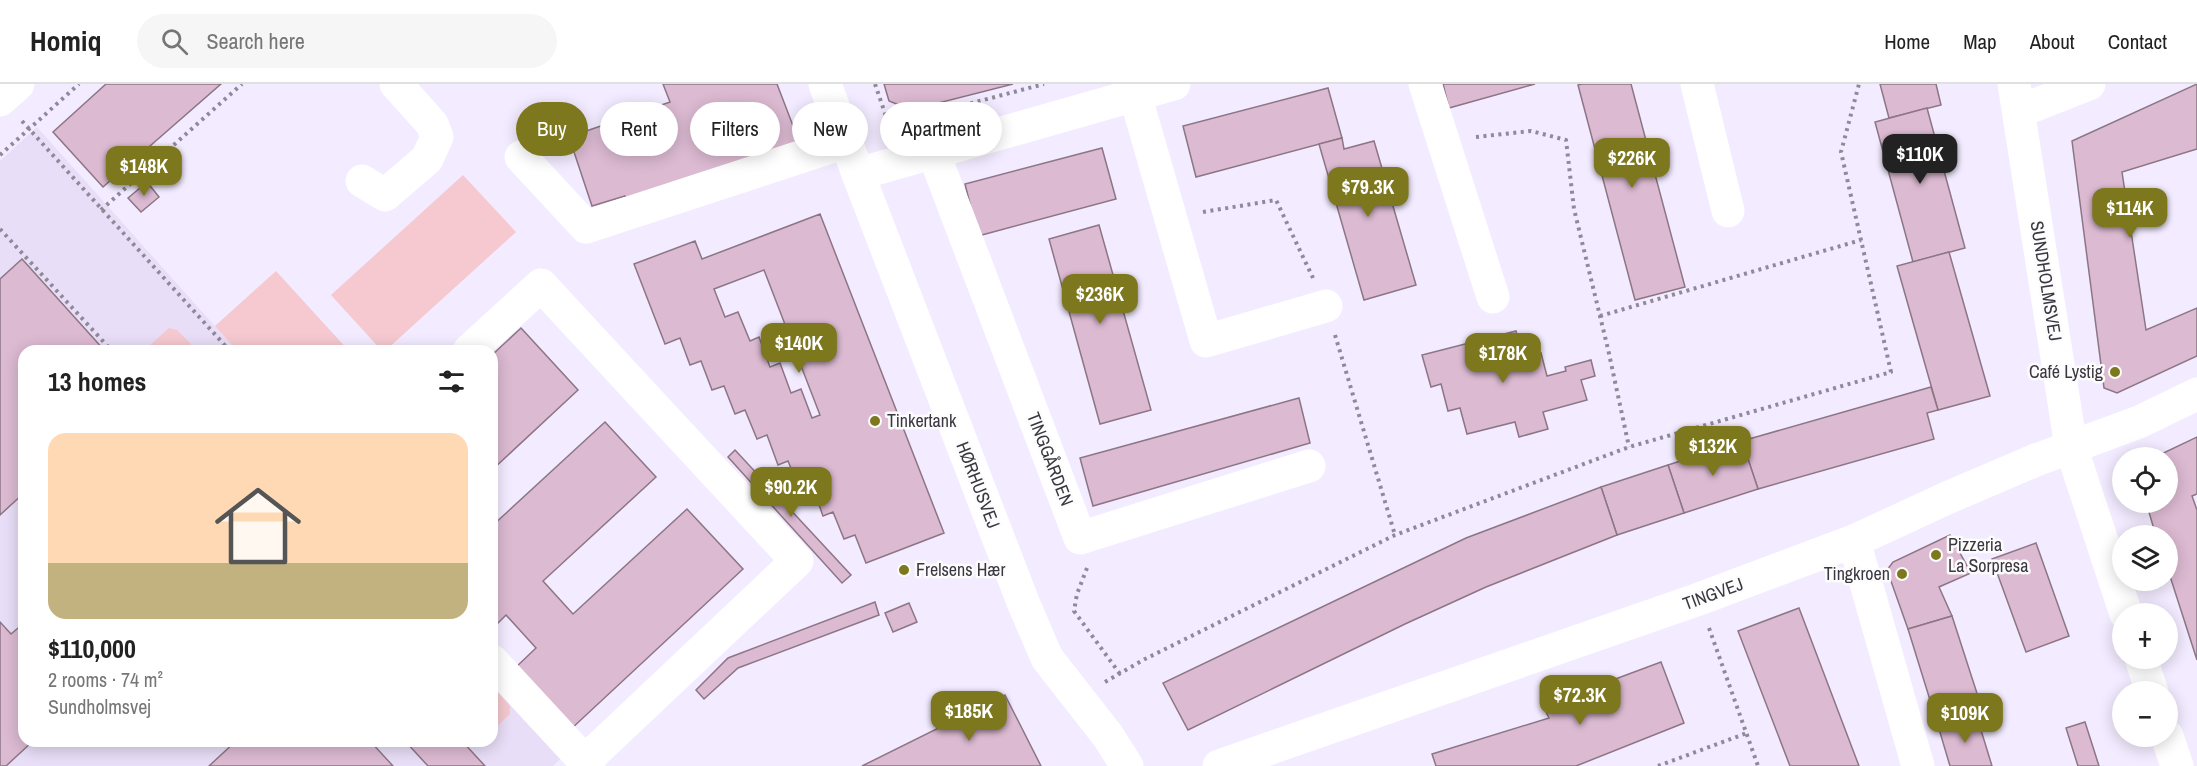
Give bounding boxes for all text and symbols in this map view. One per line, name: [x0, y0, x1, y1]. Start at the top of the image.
search box: [137, 14, 557, 68]
text: Homiq: [30, 22, 101, 60]
icon: search: [158, 25, 191, 58]
text: Search here: [206, 26, 305, 56]
text: Home: [1884, 27, 1930, 56]
text: Map: [1963, 27, 1997, 56]
text: About: [2030, 27, 2075, 56]
text: Contact: [2108, 27, 2167, 56]
chip: Buy: [516, 102, 588, 156]
chip: Rent: [600, 102, 678, 156]
chip: Filters: [690, 102, 780, 156]
chip: New: [792, 102, 868, 156]
chip: Apartment: [880, 102, 1002, 156]
pin: $110K: [1878, 134, 1962, 185]
pin: $226K: [1590, 138, 1674, 189]
text: $110K: [1896, 140, 1944, 167]
text: $226K: [1608, 144, 1656, 171]
pin: $148K: [102, 146, 186, 197]
text: $148K: [120, 152, 168, 179]
pin: $79.3K: [1319, 167, 1417, 218]
text: $79.3K: [1342, 173, 1394, 200]
pin: $114K: [2088, 188, 2172, 239]
text: $114K: [2106, 194, 2154, 221]
street label: SUNDHOLMSVEJ: [2025, 219, 2068, 343]
pin: $236K: [1058, 274, 1142, 325]
text: $236K: [1076, 280, 1124, 307]
pin: $140K: [757, 323, 841, 374]
text: $140K: [775, 329, 823, 356]
pin: $178K: [1461, 333, 1545, 384]
text: $178K: [1479, 339, 1527, 366]
place label: Café Lystig: [2029, 359, 2104, 384]
text: 13 homes: [48, 364, 146, 399]
icon: filters: [435, 365, 468, 398]
marker: Café Lystig: [2108, 365, 2122, 379]
place label: Tinkertank: [887, 408, 957, 433]
street label: TINGGÅRDEN: [1021, 408, 1080, 509]
marker: Tinkertank: [868, 414, 882, 428]
pin: $132K: [1671, 426, 1755, 477]
text: $132K: [1689, 432, 1737, 459]
street label: HØRHUSVEJ: [950, 438, 1006, 532]
map controls: [2112, 447, 2178, 747]
button: locate: [2112, 447, 2178, 513]
pin: $90.2K: [742, 467, 840, 518]
icon: home: [204, 472, 312, 580]
text: $90.2K: [765, 473, 817, 500]
button: layers: [2112, 525, 2178, 591]
place label: Pizzeria La Sorpresa: [1948, 532, 2028, 578]
marker: Pizzeria La Sorpresa: [1929, 548, 1943, 562]
place label: Frelsens Hær: [916, 557, 1005, 582]
place label: Tingkroen: [1824, 561, 1890, 586]
marker: Frelsens Hær: [897, 563, 911, 577]
marker: Tingkroen: [1895, 567, 1909, 581]
street label: TINGVEJ: [1679, 571, 1746, 616]
button: +: [2112, 603, 2178, 669]
text: $110,000: [48, 631, 136, 666]
text: 2 rooms · 74 m²: [48, 666, 163, 693]
pin: $72.3K: [1531, 675, 1629, 726]
text: $72.3K: [1554, 681, 1606, 708]
button: −: [2112, 681, 2178, 747]
pin: $185K: [927, 691, 1011, 742]
text: Sundholmsvej: [48, 693, 151, 720]
pin: $109K: [1923, 693, 2007, 744]
text: $185K: [945, 697, 993, 724]
text: $109K: [1941, 699, 1989, 726]

